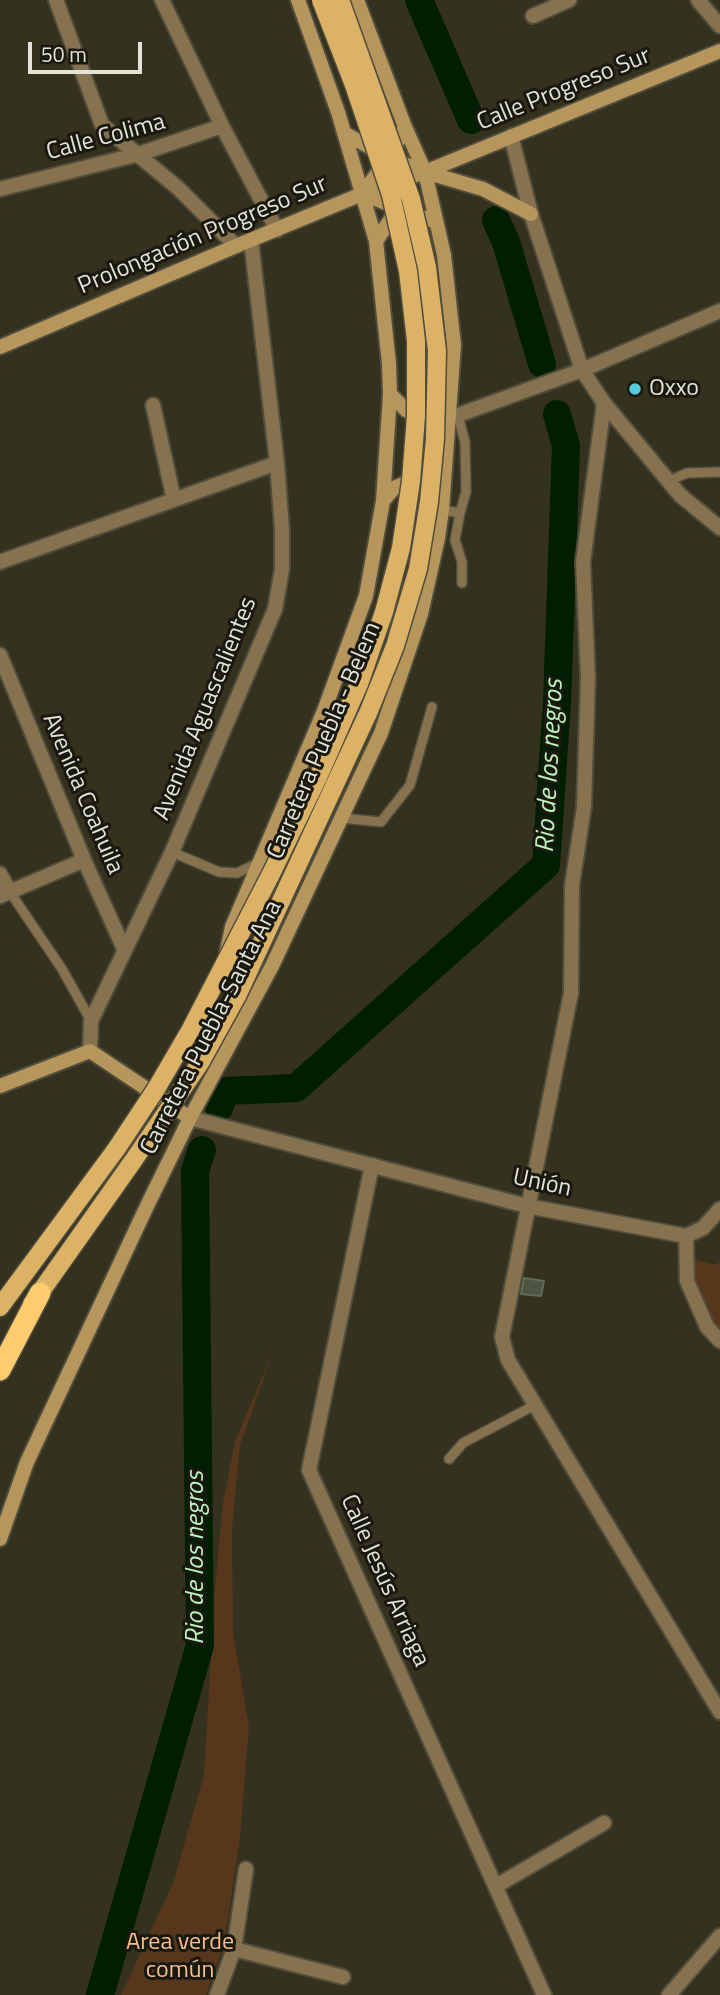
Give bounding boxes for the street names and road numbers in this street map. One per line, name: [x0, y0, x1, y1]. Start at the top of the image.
street label: Calle Progreso Sur: [473, 42, 655, 138]
street label: Calle Colima: [43, 108, 169, 168]
street label: Prolongación Progreso Sur: [74, 170, 332, 302]
street label: Avenida Aguascalientes: [148, 593, 264, 825]
street label: Carretera Puebla - Belem: [262, 618, 388, 864]
street label: Avenida Coahuila: [35, 709, 129, 879]
street label: Carretera Puebla-Santa Ana: [135, 896, 289, 1160]
street label: Unión: [510, 1164, 574, 1204]
street label: Calle Jesús Arriaga: [333, 1490, 435, 1672]

